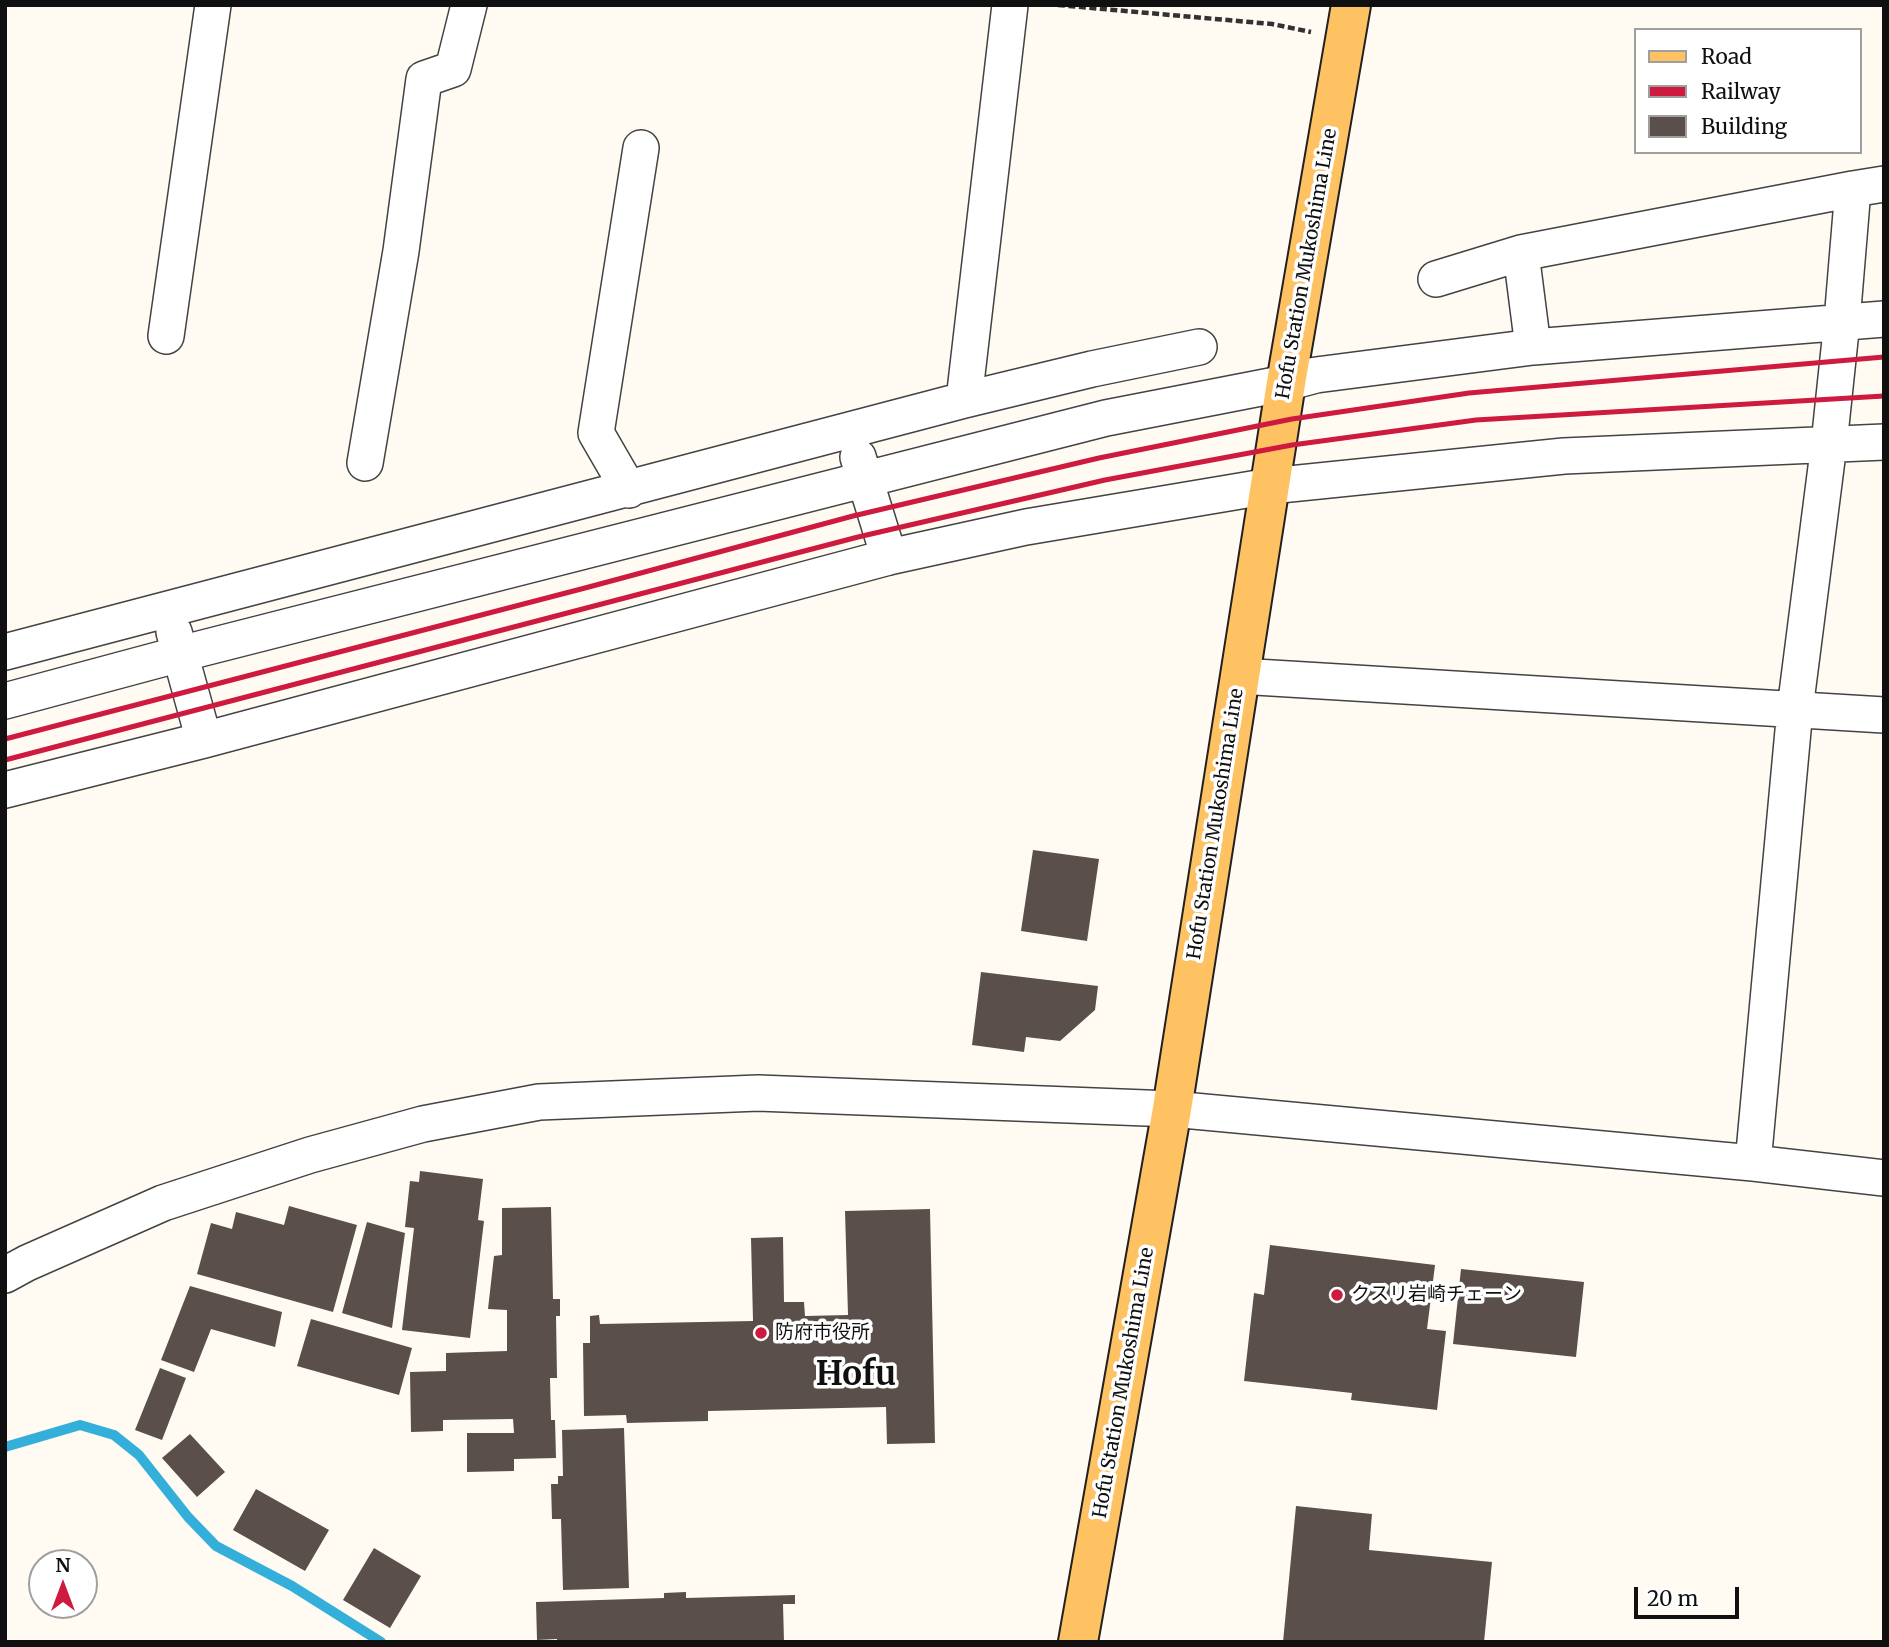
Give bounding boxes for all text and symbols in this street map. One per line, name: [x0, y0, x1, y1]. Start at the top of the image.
legend: [1633, 28, 1861, 154]
text: Road: [1701, 43, 1752, 70]
text: Railway: [1701, 78, 1781, 105]
text: Building: [1701, 113, 1787, 140]
street label: Hofu Station Mukoshima Line: [1272, 127, 1342, 401]
street label: Hofu Station Mukoshima Line: [1183, 687, 1249, 961]
street label: Hofu Station Mukoshima Line: [1089, 1246, 1159, 1520]
place label: クスリ岩崎チェーン: [1351, 1284, 1522, 1306]
marker: クスリ岩崎チェーン: [1329, 1287, 1345, 1303]
place label: 防府市役所: [775, 1322, 870, 1344]
marker: 防府市役所: [753, 1325, 769, 1341]
district label: Hofu: [816, 1356, 896, 1396]
north arrow: [28, 1549, 98, 1619]
text: N: [55, 1553, 71, 1577]
scale bar: [1637, 1574, 1742, 1618]
text: 20 m: [1647, 1585, 1698, 1612]

